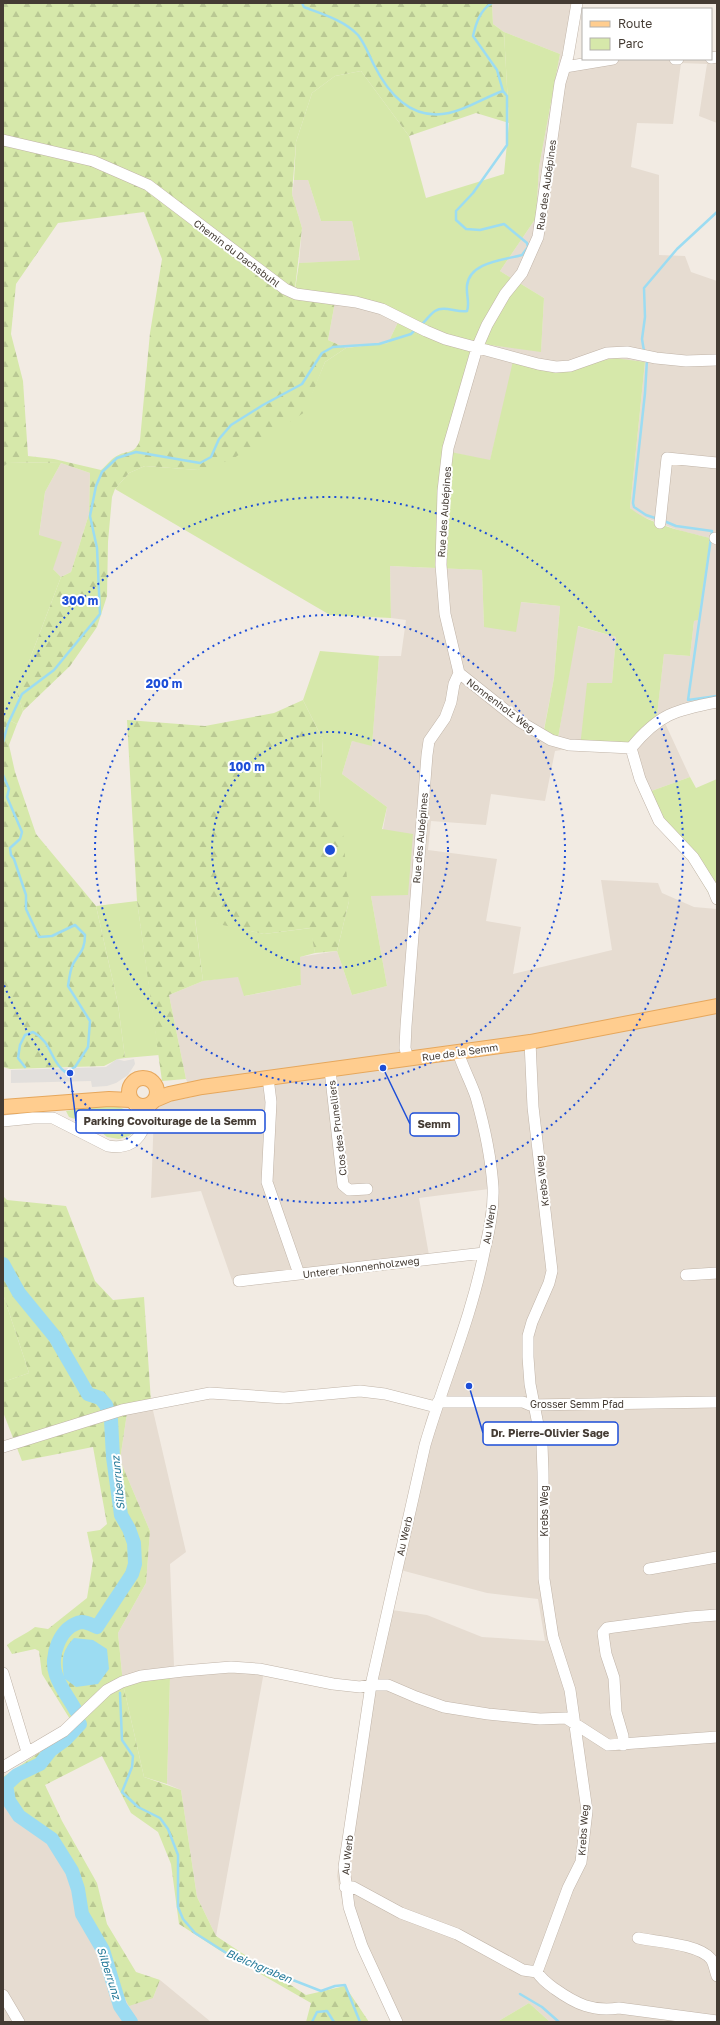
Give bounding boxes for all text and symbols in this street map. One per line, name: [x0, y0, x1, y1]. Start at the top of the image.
legend: [582, 8, 712, 60]
text: Route: [618, 16, 652, 31]
text: Parc: [618, 36, 644, 51]
street label: Rue des Aubépines: [534, 139, 558, 231]
street label: Chemin du Dachsbuhl: [192, 217, 282, 289]
street label: Rue des Aubépines: [435, 466, 453, 558]
text: 300 m: [62, 593, 98, 608]
text: 200 m: [146, 676, 182, 691]
street label: Nonnenholz Weg: [465, 676, 537, 734]
text: 100 m: [229, 759, 265, 774]
street label: Rue des Aubépines: [410, 792, 430, 884]
centre of rings: [323, 843, 337, 857]
street label: Rue de la Semm: [421, 1041, 499, 1063]
street label: Clos des Prunelliers: [325, 1080, 349, 1176]
callout: Parking Covoiturage de la Semm: [76, 1110, 265, 1133]
callout: Semm: [410, 1113, 459, 1136]
text: Parking Covoiturage de la Semm: [83, 1114, 257, 1127]
text: Semm: [417, 1117, 451, 1130]
street label: Krebs Weg: [533, 1155, 551, 1207]
street label: Au Werb: [480, 1203, 498, 1245]
street label: Unterer Nonnenholzweg: [302, 1254, 420, 1280]
street label: Grosser Semm Pfad: [530, 1398, 624, 1410]
callout: Dr. Pierre-Olivier Sage: [483, 1422, 618, 1445]
text: Dr. Pierre-Olivier Sage: [491, 1426, 610, 1439]
water label: Silberrunz: [108, 1454, 127, 1511]
street label: Krebs Weg: [538, 1485, 550, 1537]
street label: Au Werb: [394, 1515, 414, 1557]
street label: Krebs Weg: [575, 1804, 591, 1856]
street label: Au Werb: [339, 1834, 355, 1876]
water label: Silberrunz: [95, 1945, 124, 2002]
water label: Bleichgraben: [224, 1946, 295, 1987]

